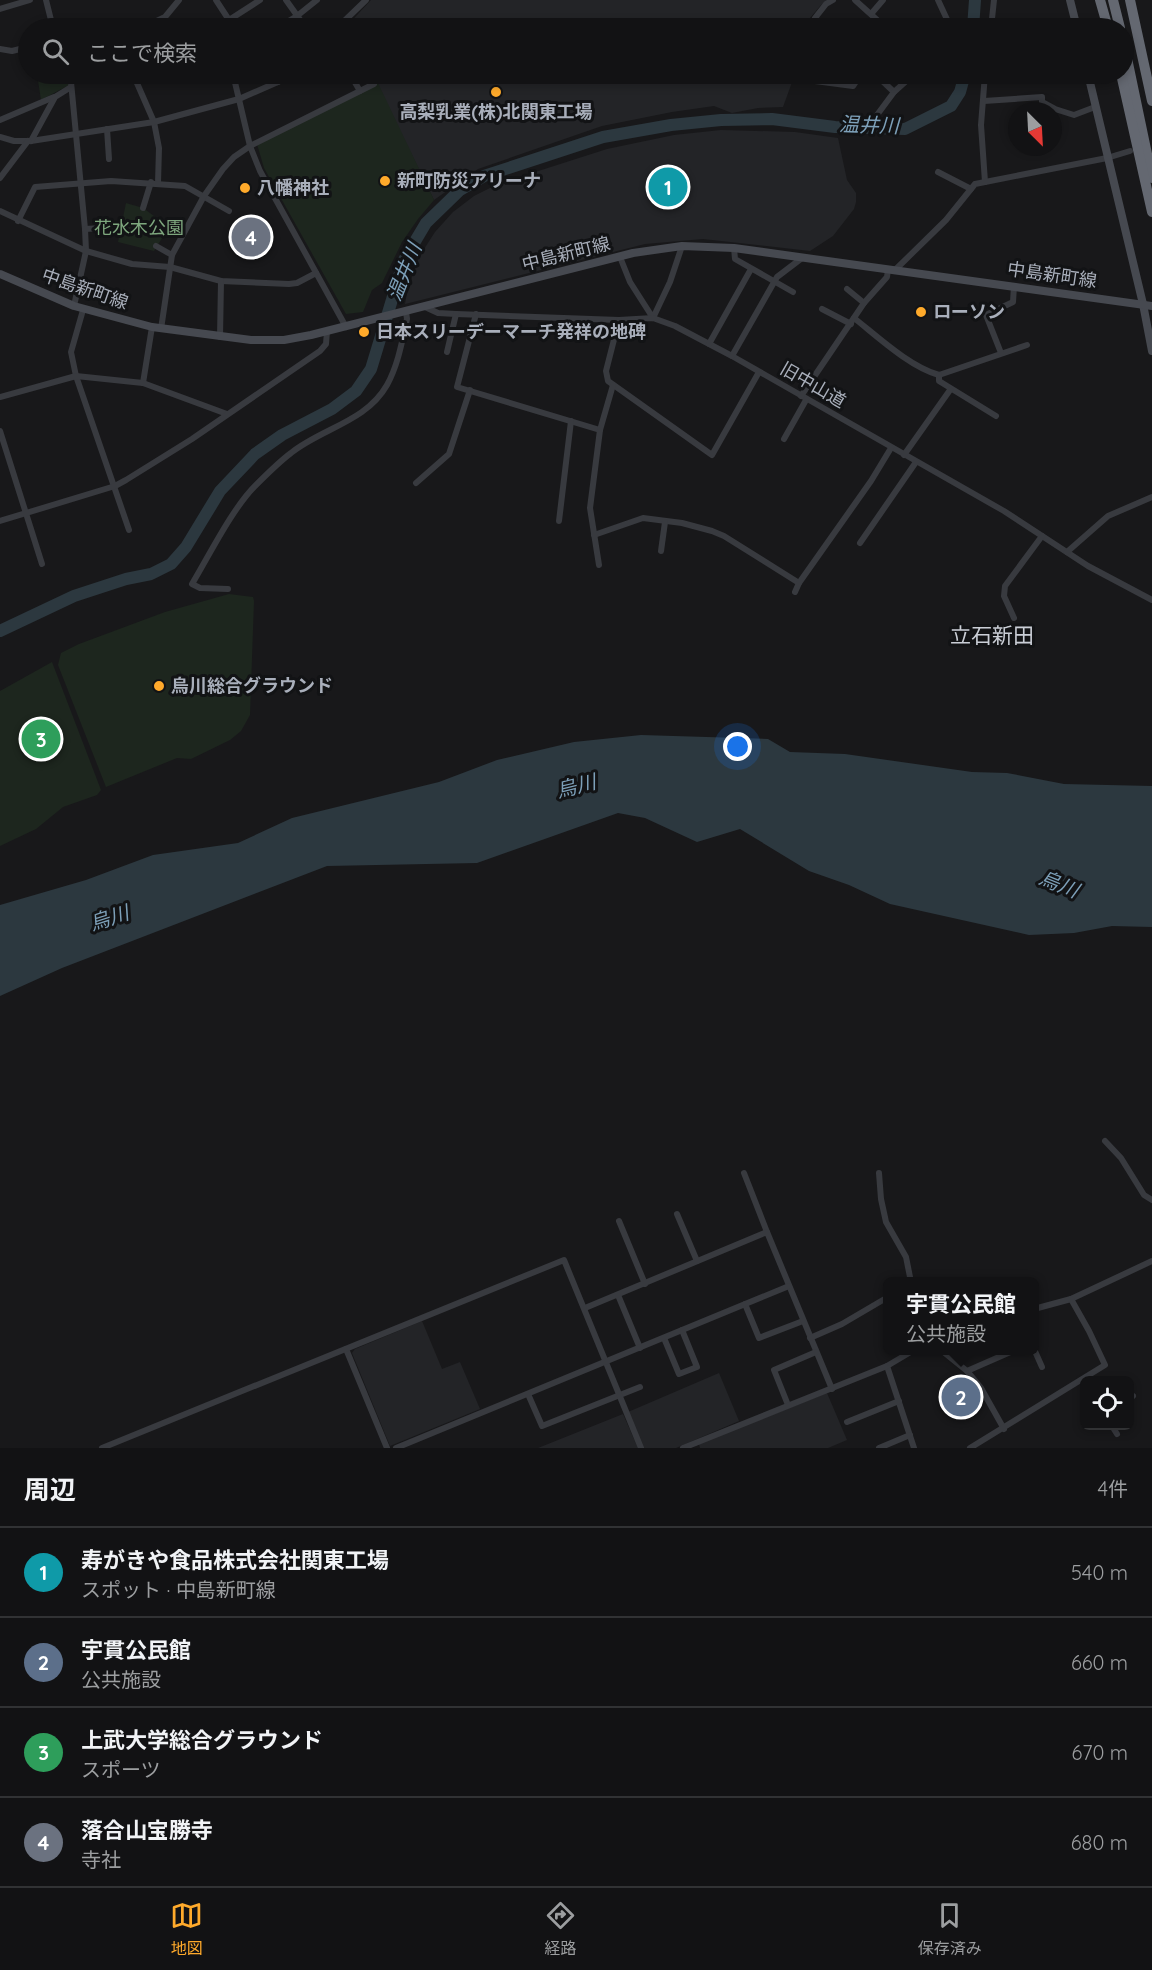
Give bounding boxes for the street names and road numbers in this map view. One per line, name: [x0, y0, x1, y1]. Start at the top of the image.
street label: 中島新町線: [519, 231, 612, 276]
street label: 中島新町線: [1006, 257, 1098, 292]
street label: 中島新町線: [39, 263, 131, 314]
street label: 旧中山道: [776, 357, 850, 413]

